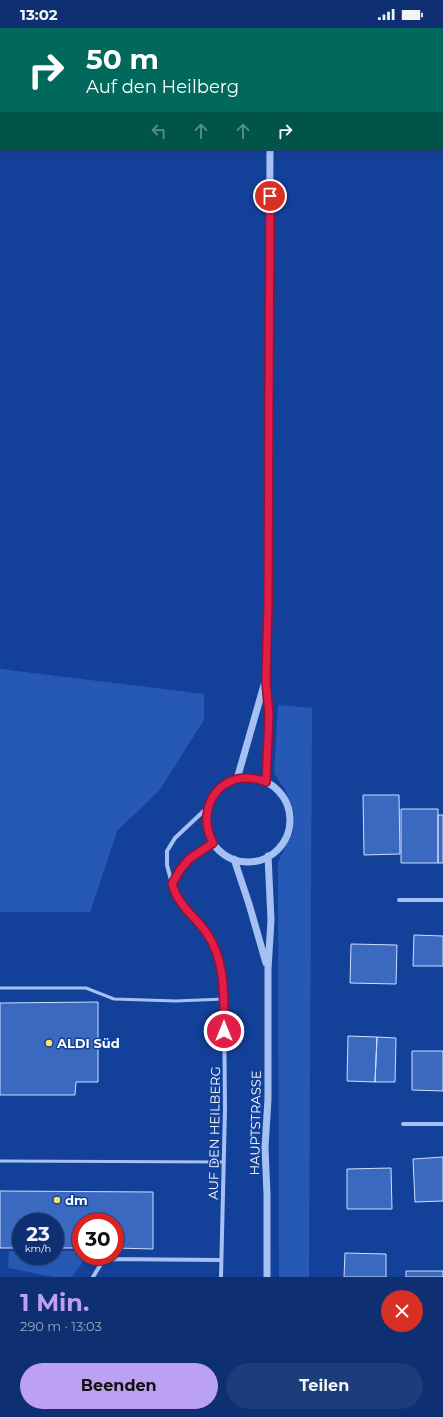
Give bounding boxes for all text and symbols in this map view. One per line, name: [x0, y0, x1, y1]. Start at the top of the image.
text: 13:02: [20, 5, 58, 24]
text: 50 m: [86, 42, 159, 76]
icon: right: [20, 44, 72, 96]
text: Auf den Heilberg: [86, 76, 239, 98]
icon: left: [148, 120, 170, 142]
icon: ahead: [190, 120, 212, 142]
icon: ahead: [232, 120, 254, 142]
icon: right: [274, 120, 296, 142]
pin: [253, 179, 287, 213]
icon: arrive: [259, 185, 281, 207]
position arrow: [203, 1010, 245, 1052]
place label: ALDI Süd: [56, 1035, 120, 1051]
marker: ALDI Süd: [44, 1038, 54, 1048]
street label: AUF DEN HEILBERG: [205, 1066, 223, 1200]
street label: HAUPTSTRASSE: [246, 1070, 264, 1176]
place label: dm: [65, 1192, 88, 1208]
marker: dm: [52, 1195, 62, 1205]
speed limit sign: 30: [72, 1213, 124, 1265]
text: 23: [26, 1222, 50, 1246]
text: km/h: [25, 1242, 51, 1255]
text: 1 Min.: [20, 1288, 89, 1317]
button: close: [381, 1290, 423, 1332]
text: 290 m · 13:03: [20, 1318, 102, 1334]
button: Beenden: [20, 1363, 218, 1409]
button: Teilen: [226, 1363, 423, 1409]

